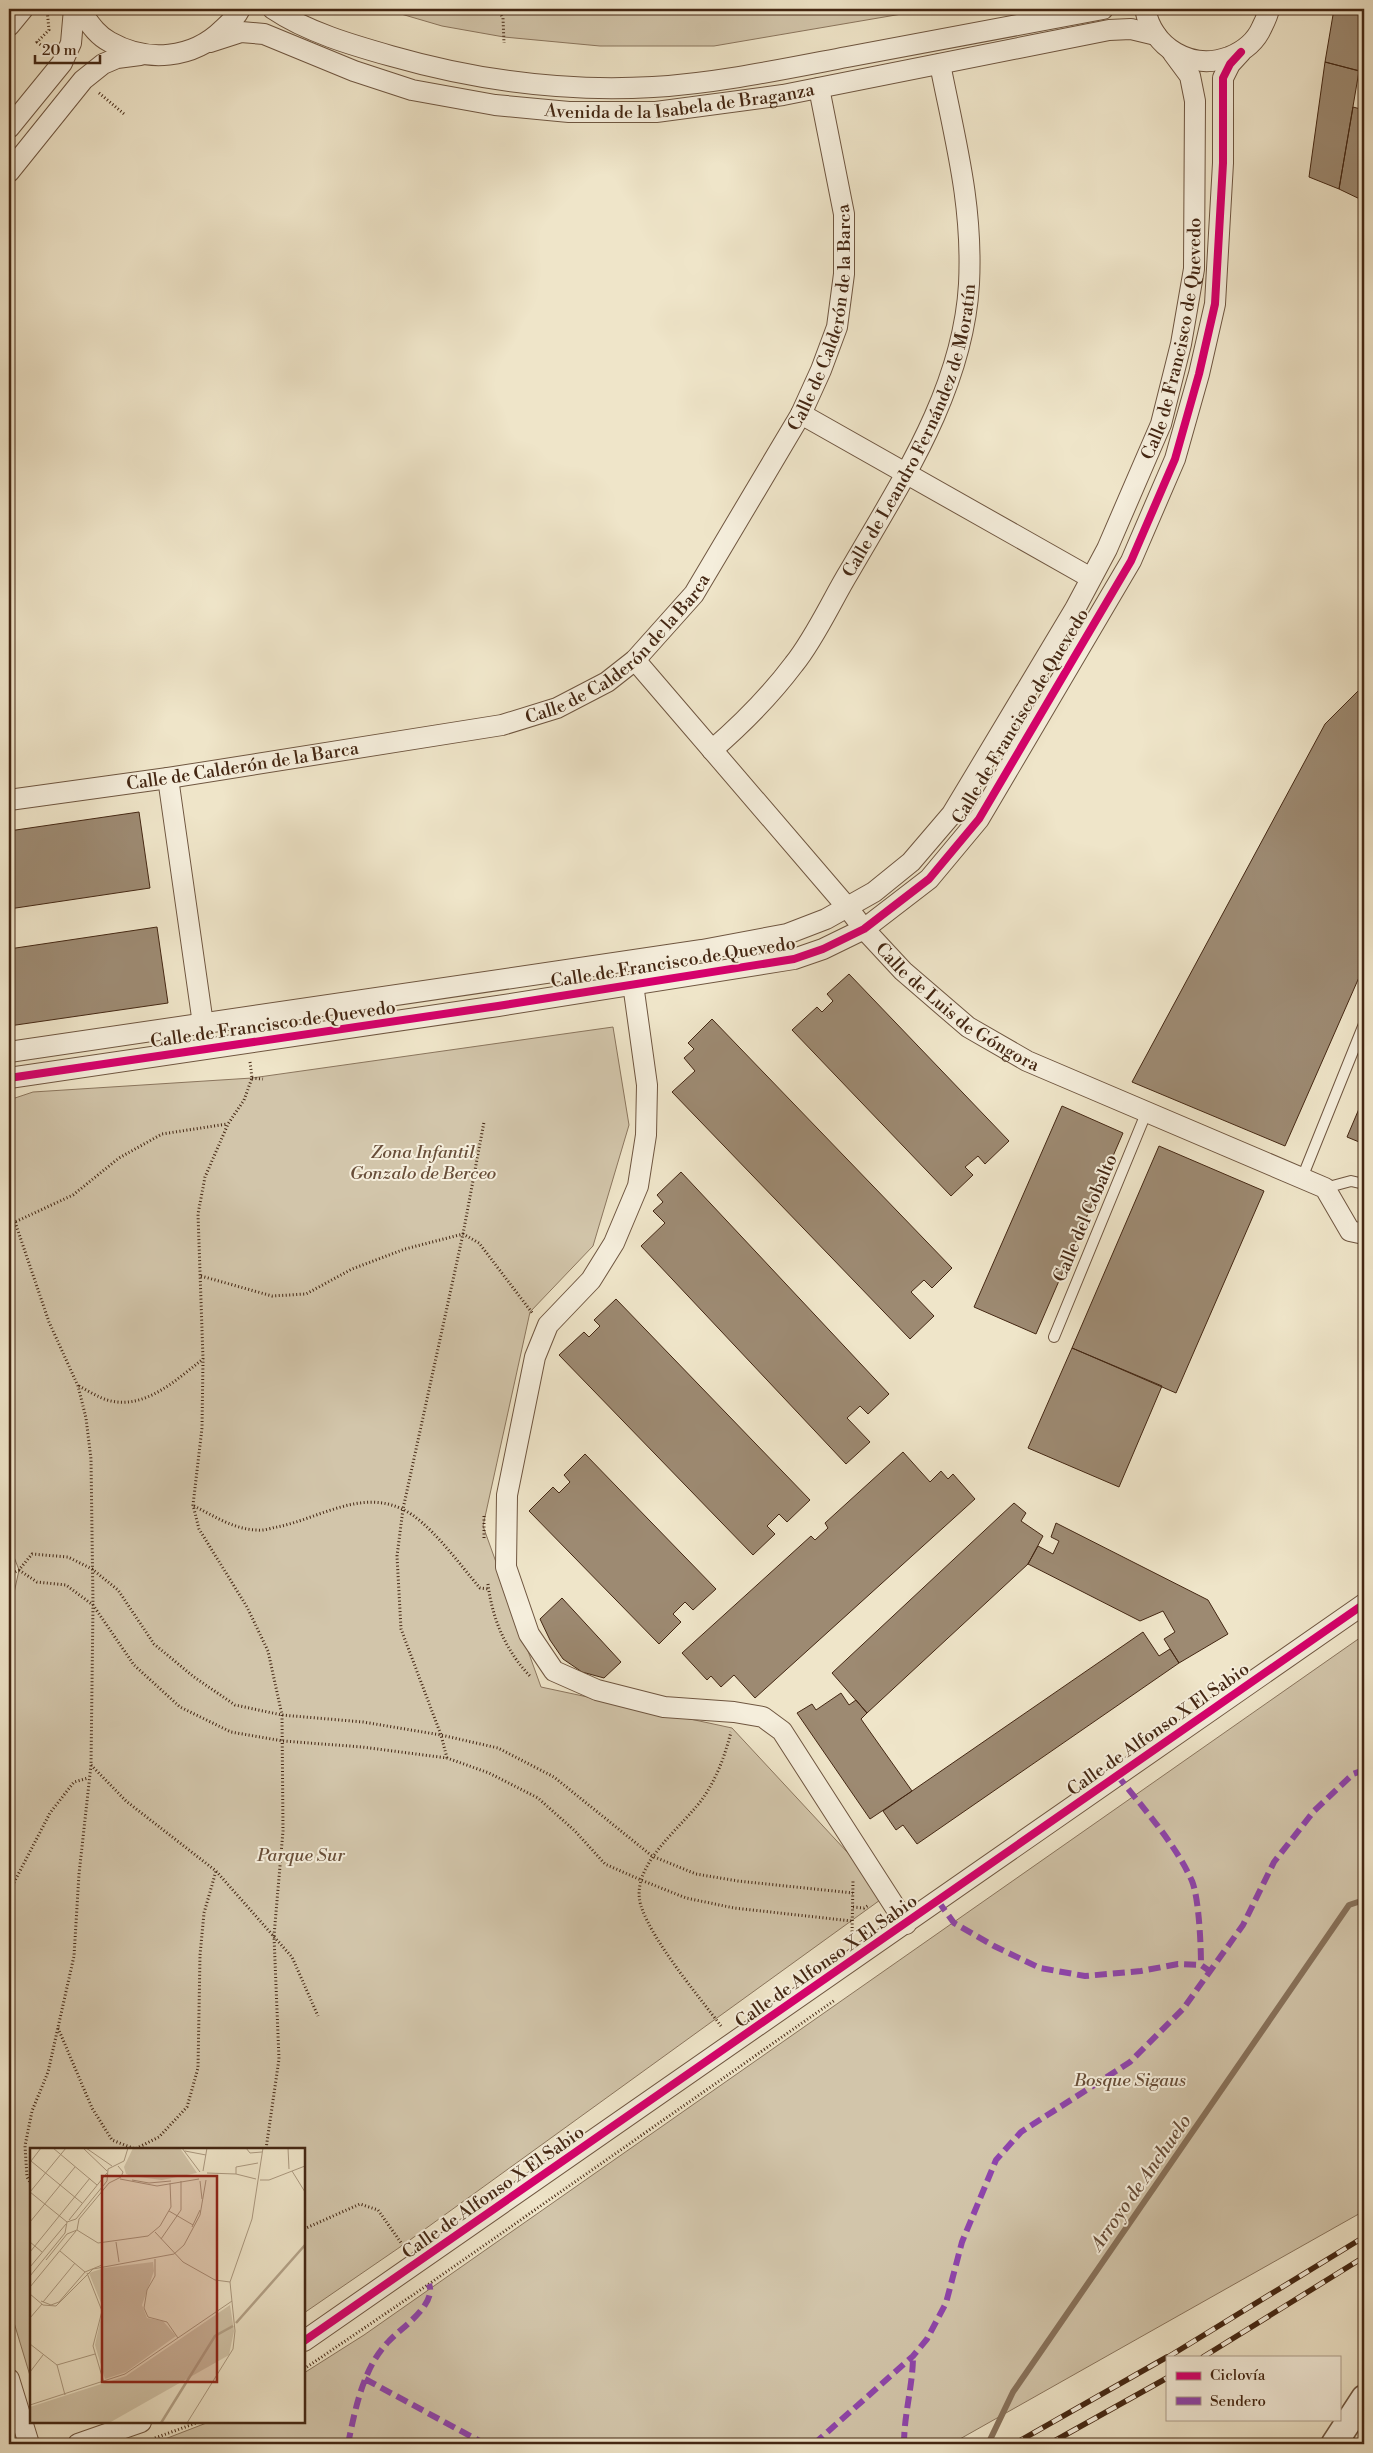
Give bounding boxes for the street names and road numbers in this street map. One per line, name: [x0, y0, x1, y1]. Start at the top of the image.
street label: Avenida de la Isabela de Braganza: [543, 78, 817, 124]
street label: Calle de Calderón de la Barca: [783, 201, 856, 435]
street label: Calle de Francisco de Quevedo: [1136, 218, 1207, 463]
street label: Calle de Leandro Fernández de Moratín: [837, 283, 981, 582]
street label: Calle de Calderón de la Barca: [522, 569, 716, 729]
street label: Calle de Francisco de Quevedo: [947, 604, 1094, 828]
street label: Calle de Calderón de la Barca: [125, 737, 361, 796]
street label: Calle de Francisco de Quevedo: [549, 932, 797, 993]
street label: Calle de Luis de Góngora: [870, 938, 1043, 1077]
street label: Calle de Francisco de Quevedo: [149, 996, 397, 1053]
street label: Calle del Cobalto: [1048, 1151, 1123, 1286]
street label: Calle de Alfonso X El Sabio: [1063, 1658, 1254, 1801]
street label: Calle de Alfonso X El Sabio: [731, 1890, 922, 2033]
street label: Calle de Alfonso X El Sabio: [398, 2121, 589, 2264]

